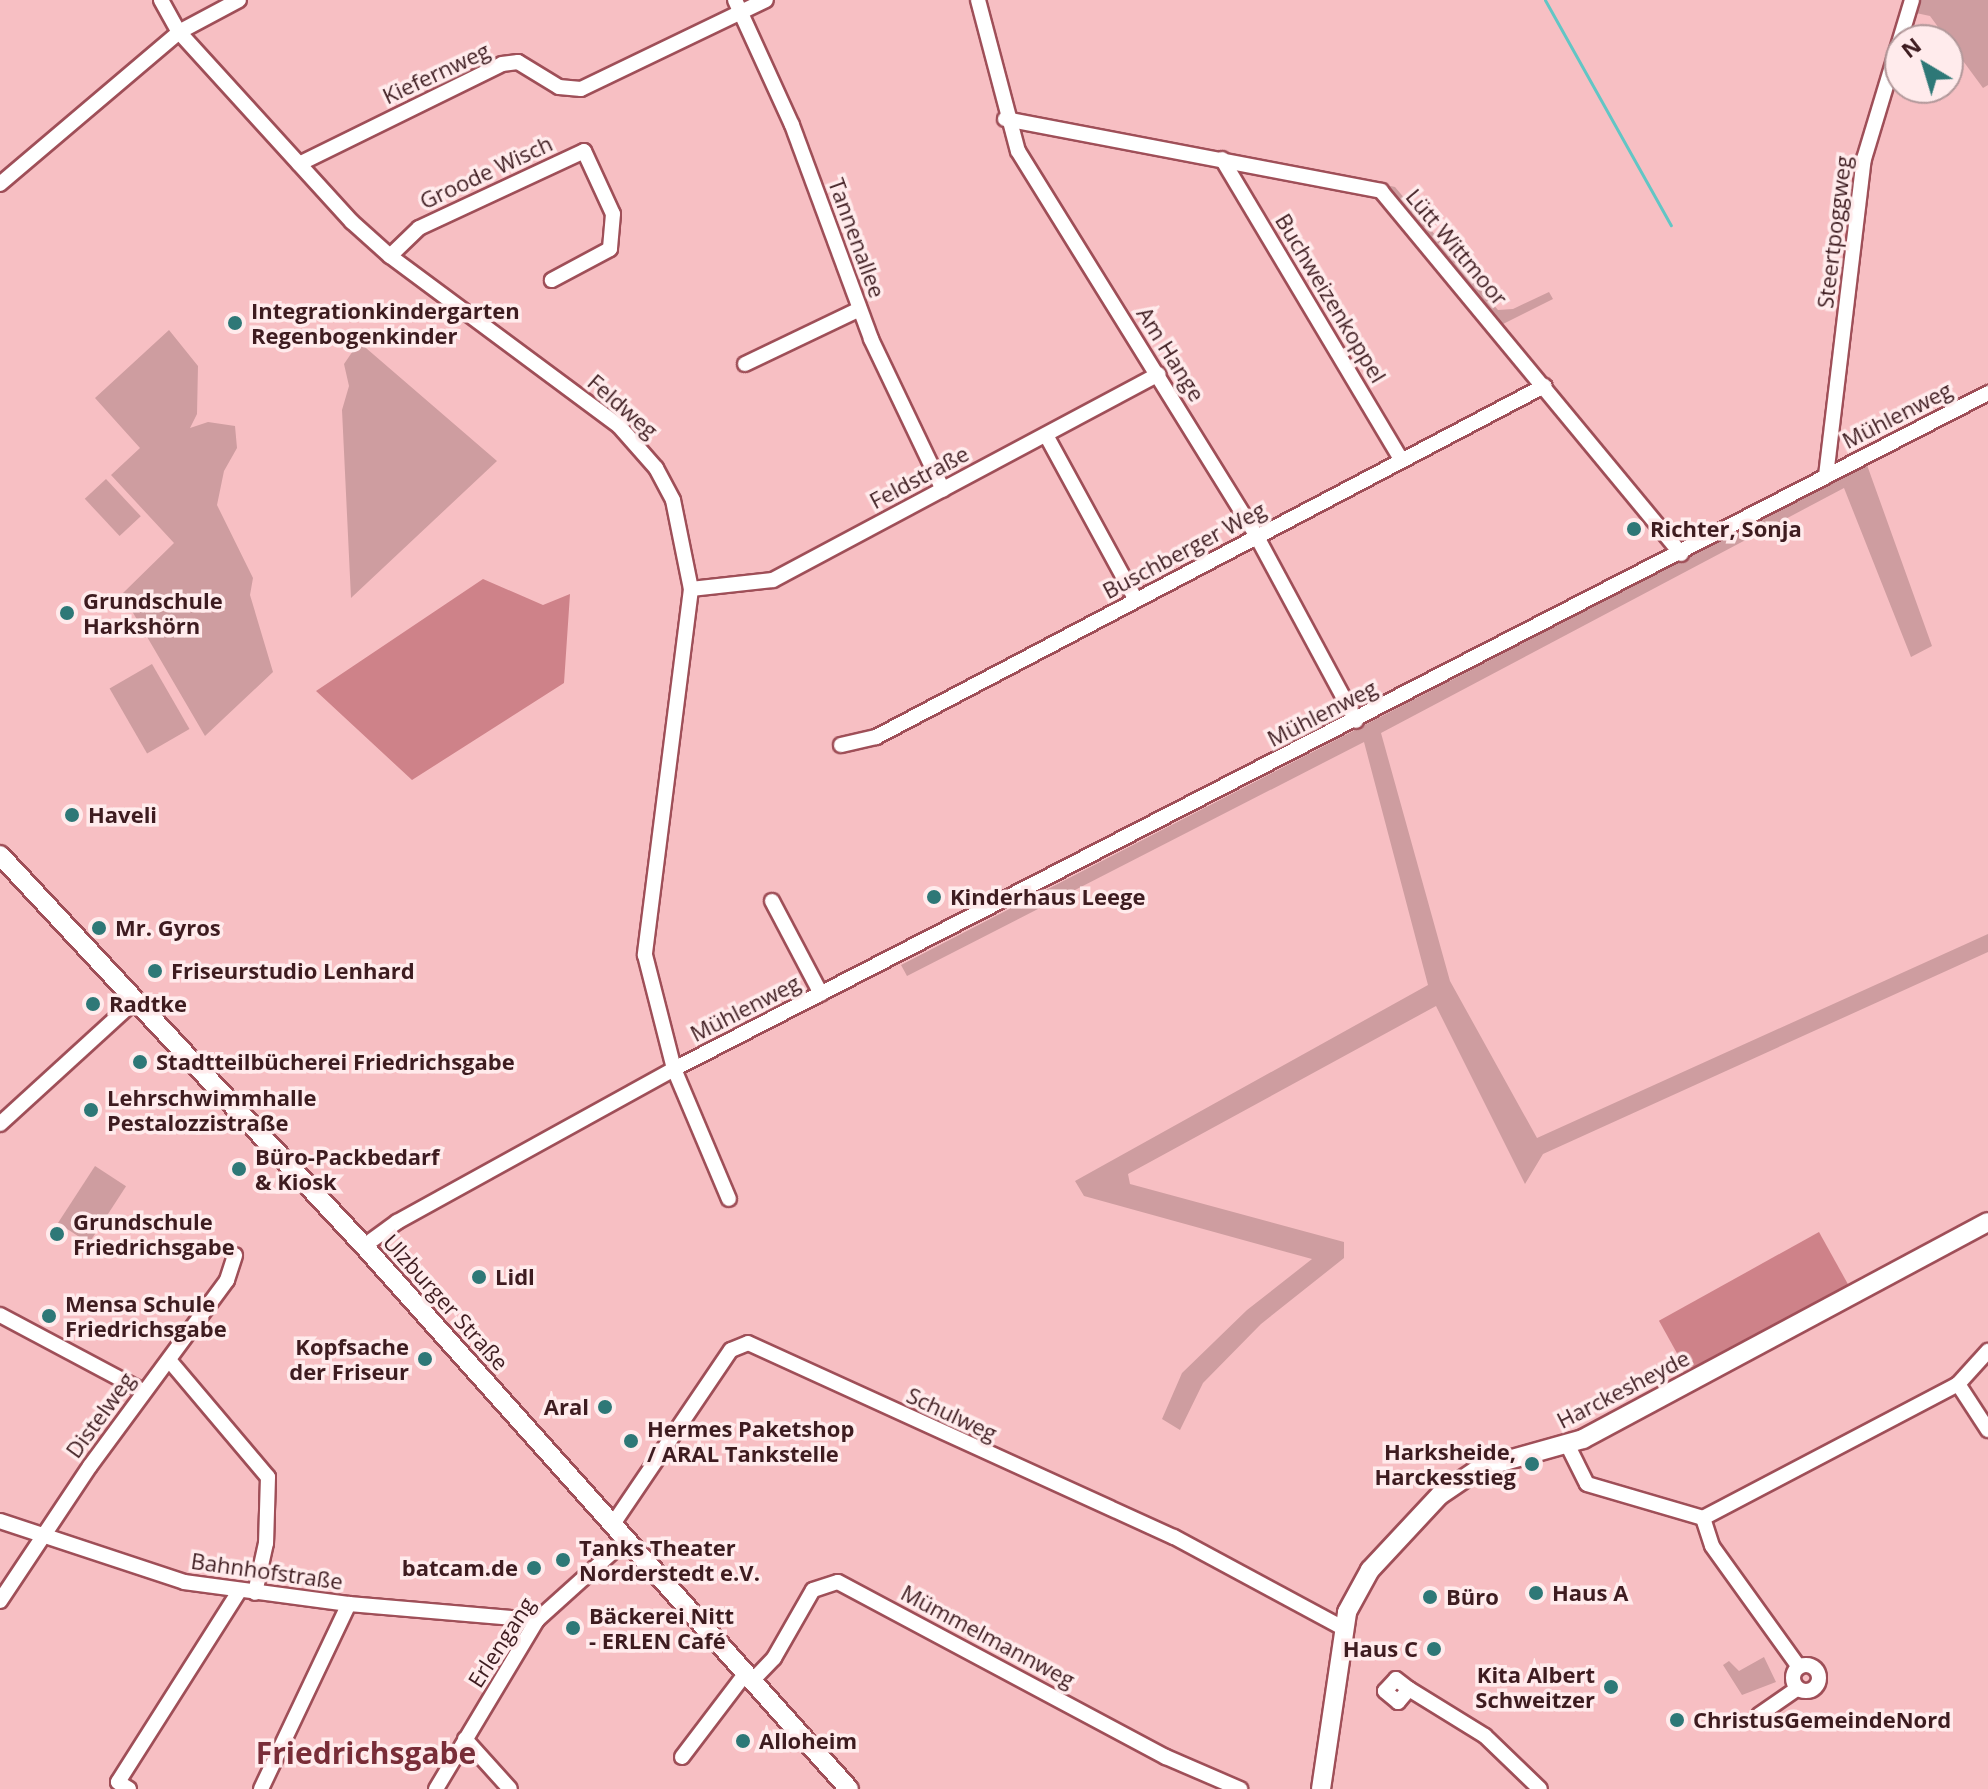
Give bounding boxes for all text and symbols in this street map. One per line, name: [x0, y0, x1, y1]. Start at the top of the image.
north arrow: [1884, 24, 1964, 104]
text: N: [1894, 29, 1927, 64]
street label: Kiefernweg: [378, 37, 494, 109]
street label: Groode Wisch: [415, 130, 557, 214]
street label: Steertpoggweg: [1812, 154, 1856, 310]
street label: Tannenallee: [823, 175, 891, 301]
street label: Lütt Wittmoor: [1401, 183, 1513, 311]
street label: Buchweizenkoppel: [1270, 209, 1392, 387]
place label: Integrationkindergarten Regenbogenkinder: [251, 297, 520, 348]
street label: Am Hange: [1132, 302, 1210, 406]
marker: Integrationkindergarten Regenbogenkinder: [226, 314, 244, 332]
street label: Feldweg: [583, 368, 663, 444]
street label: Mühlenweg: [1838, 376, 1956, 454]
street label: Feldstraße: [865, 440, 973, 514]
street label: Buschberger Weg: [1098, 496, 1270, 604]
place label: Richter, Sonja: [1650, 516, 1802, 542]
marker: Richter, Sonja: [1625, 520, 1643, 538]
place label: Grundschule Harkshörn: [83, 587, 223, 638]
marker: Grundschule Harkshörn: [58, 604, 76, 622]
street label: Mühlenweg: [1263, 674, 1381, 752]
place label: Haveli: [88, 802, 157, 828]
marker: Haveli: [63, 806, 81, 824]
place label: Kinderhaus Leege: [950, 884, 1145, 910]
marker: Kinderhaus Leege: [925, 888, 943, 906]
place label: Mr. Gyros: [115, 915, 221, 941]
marker: Mr. Gyros: [90, 919, 108, 937]
place label: Friseurstudio Lenhard: [171, 958, 415, 984]
marker: Friseurstudio Lenhard: [146, 962, 164, 980]
street label: Mühlenweg: [686, 969, 804, 1047]
place label: Radtke: [109, 991, 187, 1017]
marker: Radtke: [84, 995, 102, 1013]
place label: Stadtteilbücherei Friedrichsgabe: [156, 1049, 515, 1075]
marker: Stadtteilbücherei Friedrichsgabe: [131, 1053, 149, 1071]
place label: Lehrschwimmhalle Pestalozzistraße: [107, 1084, 317, 1136]
marker: Lehrschwimmhalle Pestalozzistraße: [82, 1101, 100, 1119]
place label: Büro-Packbedarf & Kiosk: [255, 1143, 440, 1194]
marker: Büro-Packbedarf & Kiosk: [230, 1160, 248, 1178]
place label: Grundschule Friedrichsgabe: [73, 1208, 235, 1260]
marker: Grundschule Friedrichsgabe: [48, 1225, 66, 1243]
street label: Ulzburger Straße: [378, 1229, 514, 1375]
place label: Lidl: [495, 1264, 535, 1290]
marker: Lidl: [470, 1268, 488, 1286]
place label: Mensa Schule Friedrichsgabe: [65, 1290, 227, 1342]
marker: Mensa Schule Friedrichsgabe: [40, 1307, 58, 1325]
place label: Kopfsache der Friseur: [289, 1333, 409, 1384]
street label: Harckesheyde: [1552, 1344, 1694, 1434]
marker: Kopfsache der Friseur: [416, 1350, 434, 1368]
street label: Distelweg: [60, 1367, 140, 1463]
street label: Schulweg: [903, 1382, 1001, 1446]
place label: Aral: [544, 1394, 589, 1420]
marker: Aral: [596, 1398, 614, 1416]
place label: Hermes Paketshop / ARAL Tankstelle: [647, 1415, 854, 1466]
marker: Hermes Paketshop / ARAL Tankstelle: [622, 1432, 640, 1450]
place label: Harksheide, Harckesstieg: [1374, 1438, 1516, 1490]
marker: Harksheide, Harckesstieg: [1523, 1455, 1541, 1473]
place label: Tanks Theater Norderstedt e.V.: [579, 1534, 760, 1586]
street label: Bahnhofstraße: [189, 1547, 345, 1595]
marker: Tanks Theater Norderstedt e.V.: [554, 1551, 572, 1569]
place label: batcam.de: [402, 1555, 518, 1581]
marker: batcam.de: [525, 1559, 543, 1577]
street label: Mümmelmannweg: [897, 1579, 1079, 1693]
place label: Haus A: [1552, 1580, 1628, 1606]
place label: Büro: [1446, 1584, 1499, 1610]
marker: Haus A: [1527, 1584, 1545, 1602]
marker: Büro: [1421, 1588, 1439, 1606]
street label: Erlengang: [462, 1592, 540, 1692]
place label: Bäckerei Nitt - ERLEN Café: [589, 1602, 734, 1654]
marker: Bäckerei Nitt - ERLEN Café: [564, 1619, 582, 1637]
place label: Haus C: [1343, 1636, 1418, 1662]
marker: Haus C: [1425, 1640, 1443, 1658]
place label: Kita Albert Schweitzer: [1475, 1661, 1595, 1712]
marker: Kita Albert Schweitzer: [1602, 1678, 1620, 1696]
place label: ChristusGemeindeNord: [1693, 1707, 1951, 1733]
marker: ChristusGemeindeNord: [1668, 1711, 1686, 1729]
place label: Alloheim: [759, 1728, 857, 1754]
marker: Alloheim: [734, 1732, 752, 1750]
district label: Friedrichsgabe: [256, 1735, 476, 1771]

